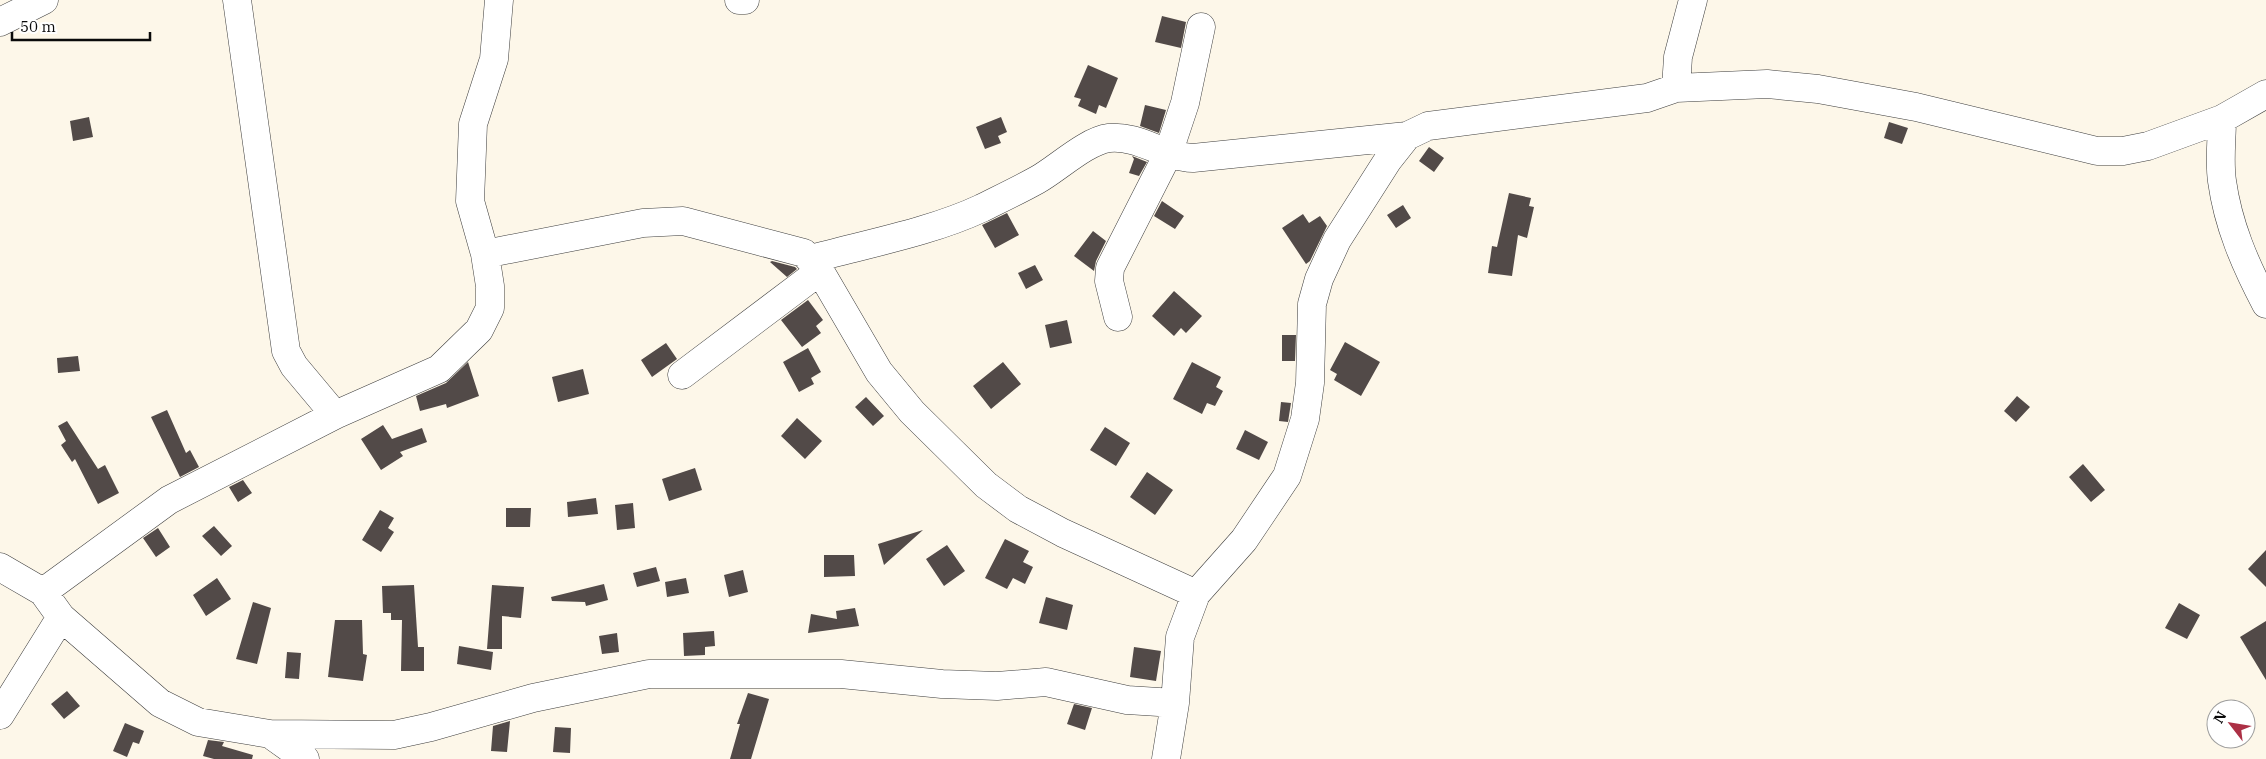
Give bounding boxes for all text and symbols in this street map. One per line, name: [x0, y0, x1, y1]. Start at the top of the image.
scale bar: [12, 10, 150, 42]
text: 50 m: [20, 17, 56, 36]
north arrow: [2206, 699, 2256, 749]
text: N: [2209, 708, 2230, 727]

